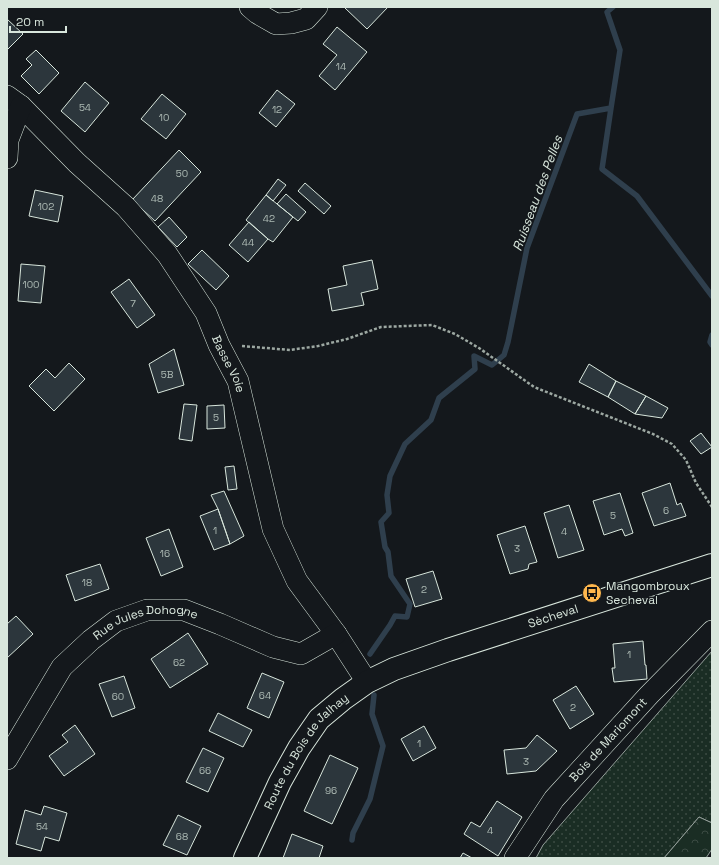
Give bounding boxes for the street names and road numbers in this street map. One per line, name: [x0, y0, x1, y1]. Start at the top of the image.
street label: Basse Voie: [208, 333, 248, 394]
street label: Sècheval: [526, 601, 580, 632]
street label: Rue Jules Dohogne: [90, 602, 200, 644]
street label: Route du Bois de Jalhay: [260, 690, 352, 812]
street label: Bois de Mariomont: [566, 694, 651, 785]

